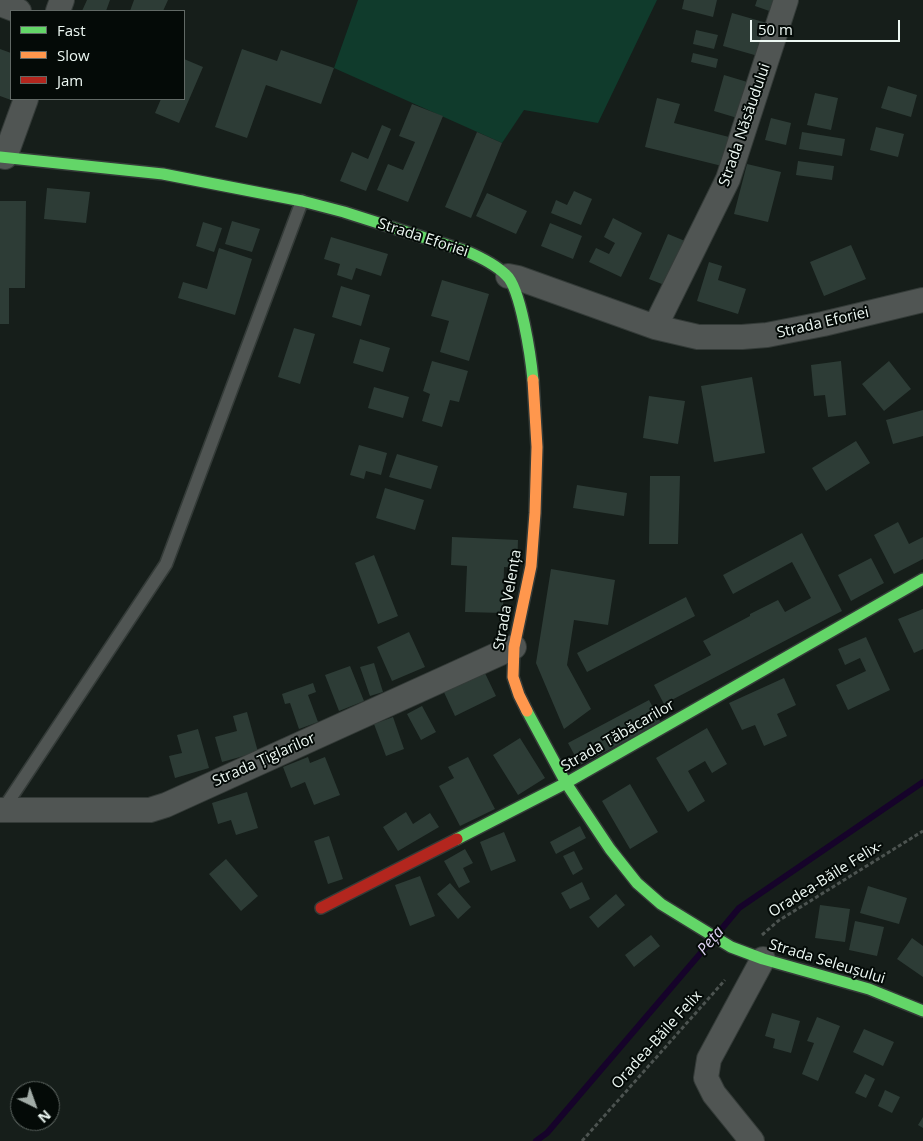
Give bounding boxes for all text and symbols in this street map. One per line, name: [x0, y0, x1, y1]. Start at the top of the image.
legend: [10, 10, 185, 100]
scale bar: [753, 10, 903, 42]
text: 50 m: [758, 19, 793, 39]
text: Fast: [57, 20, 86, 40]
text: Slow: [57, 45, 90, 65]
street label: Strada Năsăudului: [716, 61, 774, 189]
text: Jam: [57, 70, 83, 90]
street label: Strada Eforiei: [376, 215, 470, 261]
street label: Strada Eforiei: [775, 304, 871, 342]
street label: Strada Velența: [490, 548, 526, 652]
street label: Strada Tăbăcarilor: [558, 696, 678, 776]
street label: Strada Țiglarilor: [210, 729, 318, 791]
street label: Oradea-Băile Felix-: [766, 837, 886, 921]
water label: Peța: [694, 923, 728, 959]
street label: Strada Seleușului: [767, 936, 887, 988]
street label: Oradea-Băile Felix: [608, 987, 706, 1093]
north arrow: [10, 1081, 60, 1131]
text: N: [34, 1106, 55, 1128]

